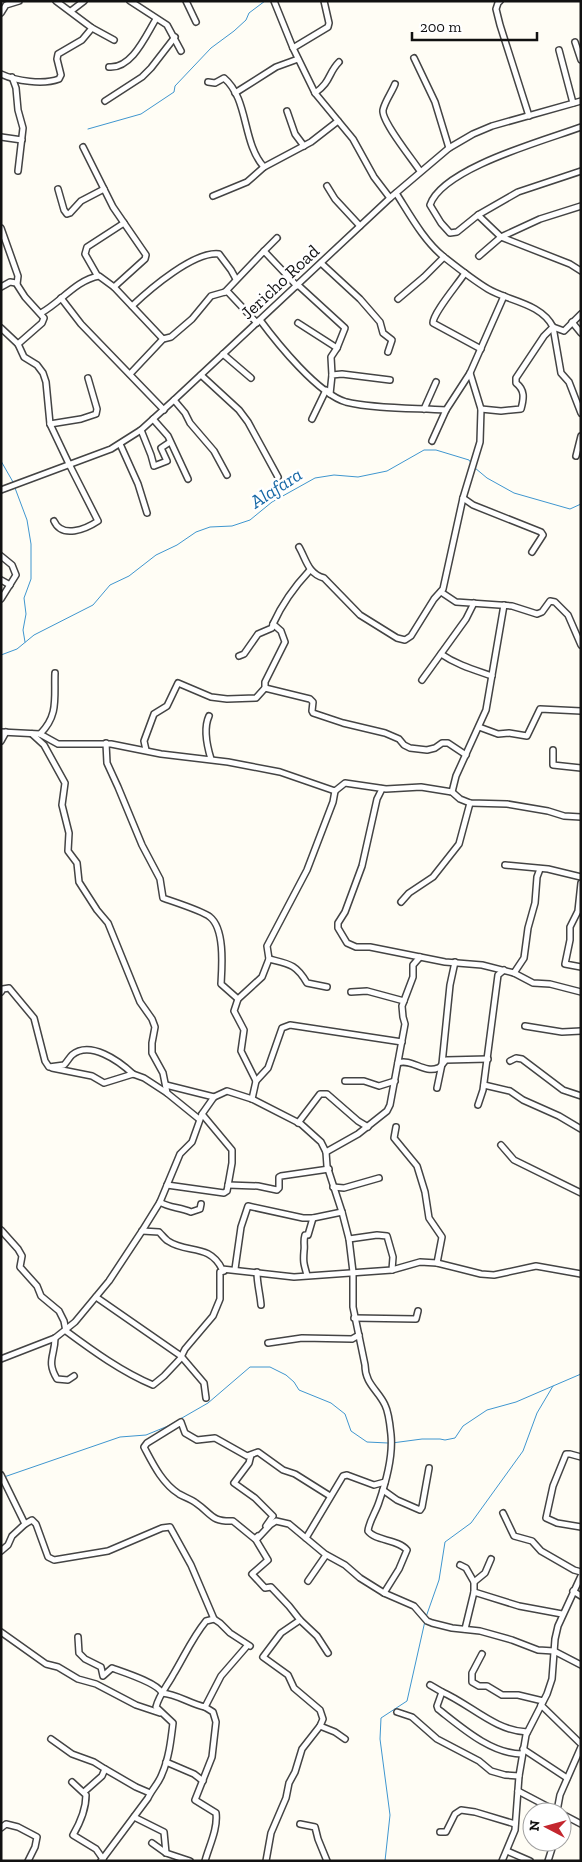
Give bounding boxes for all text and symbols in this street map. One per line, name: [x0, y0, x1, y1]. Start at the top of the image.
scale bar: [412, 10, 537, 42]
text: 200 m: [420, 18, 461, 36]
street label: Jericho Road: [236, 240, 324, 324]
water label: Alafara: [245, 463, 306, 514]
north arrow: [522, 1802, 572, 1852]
text: N: [526, 1819, 544, 1832]

